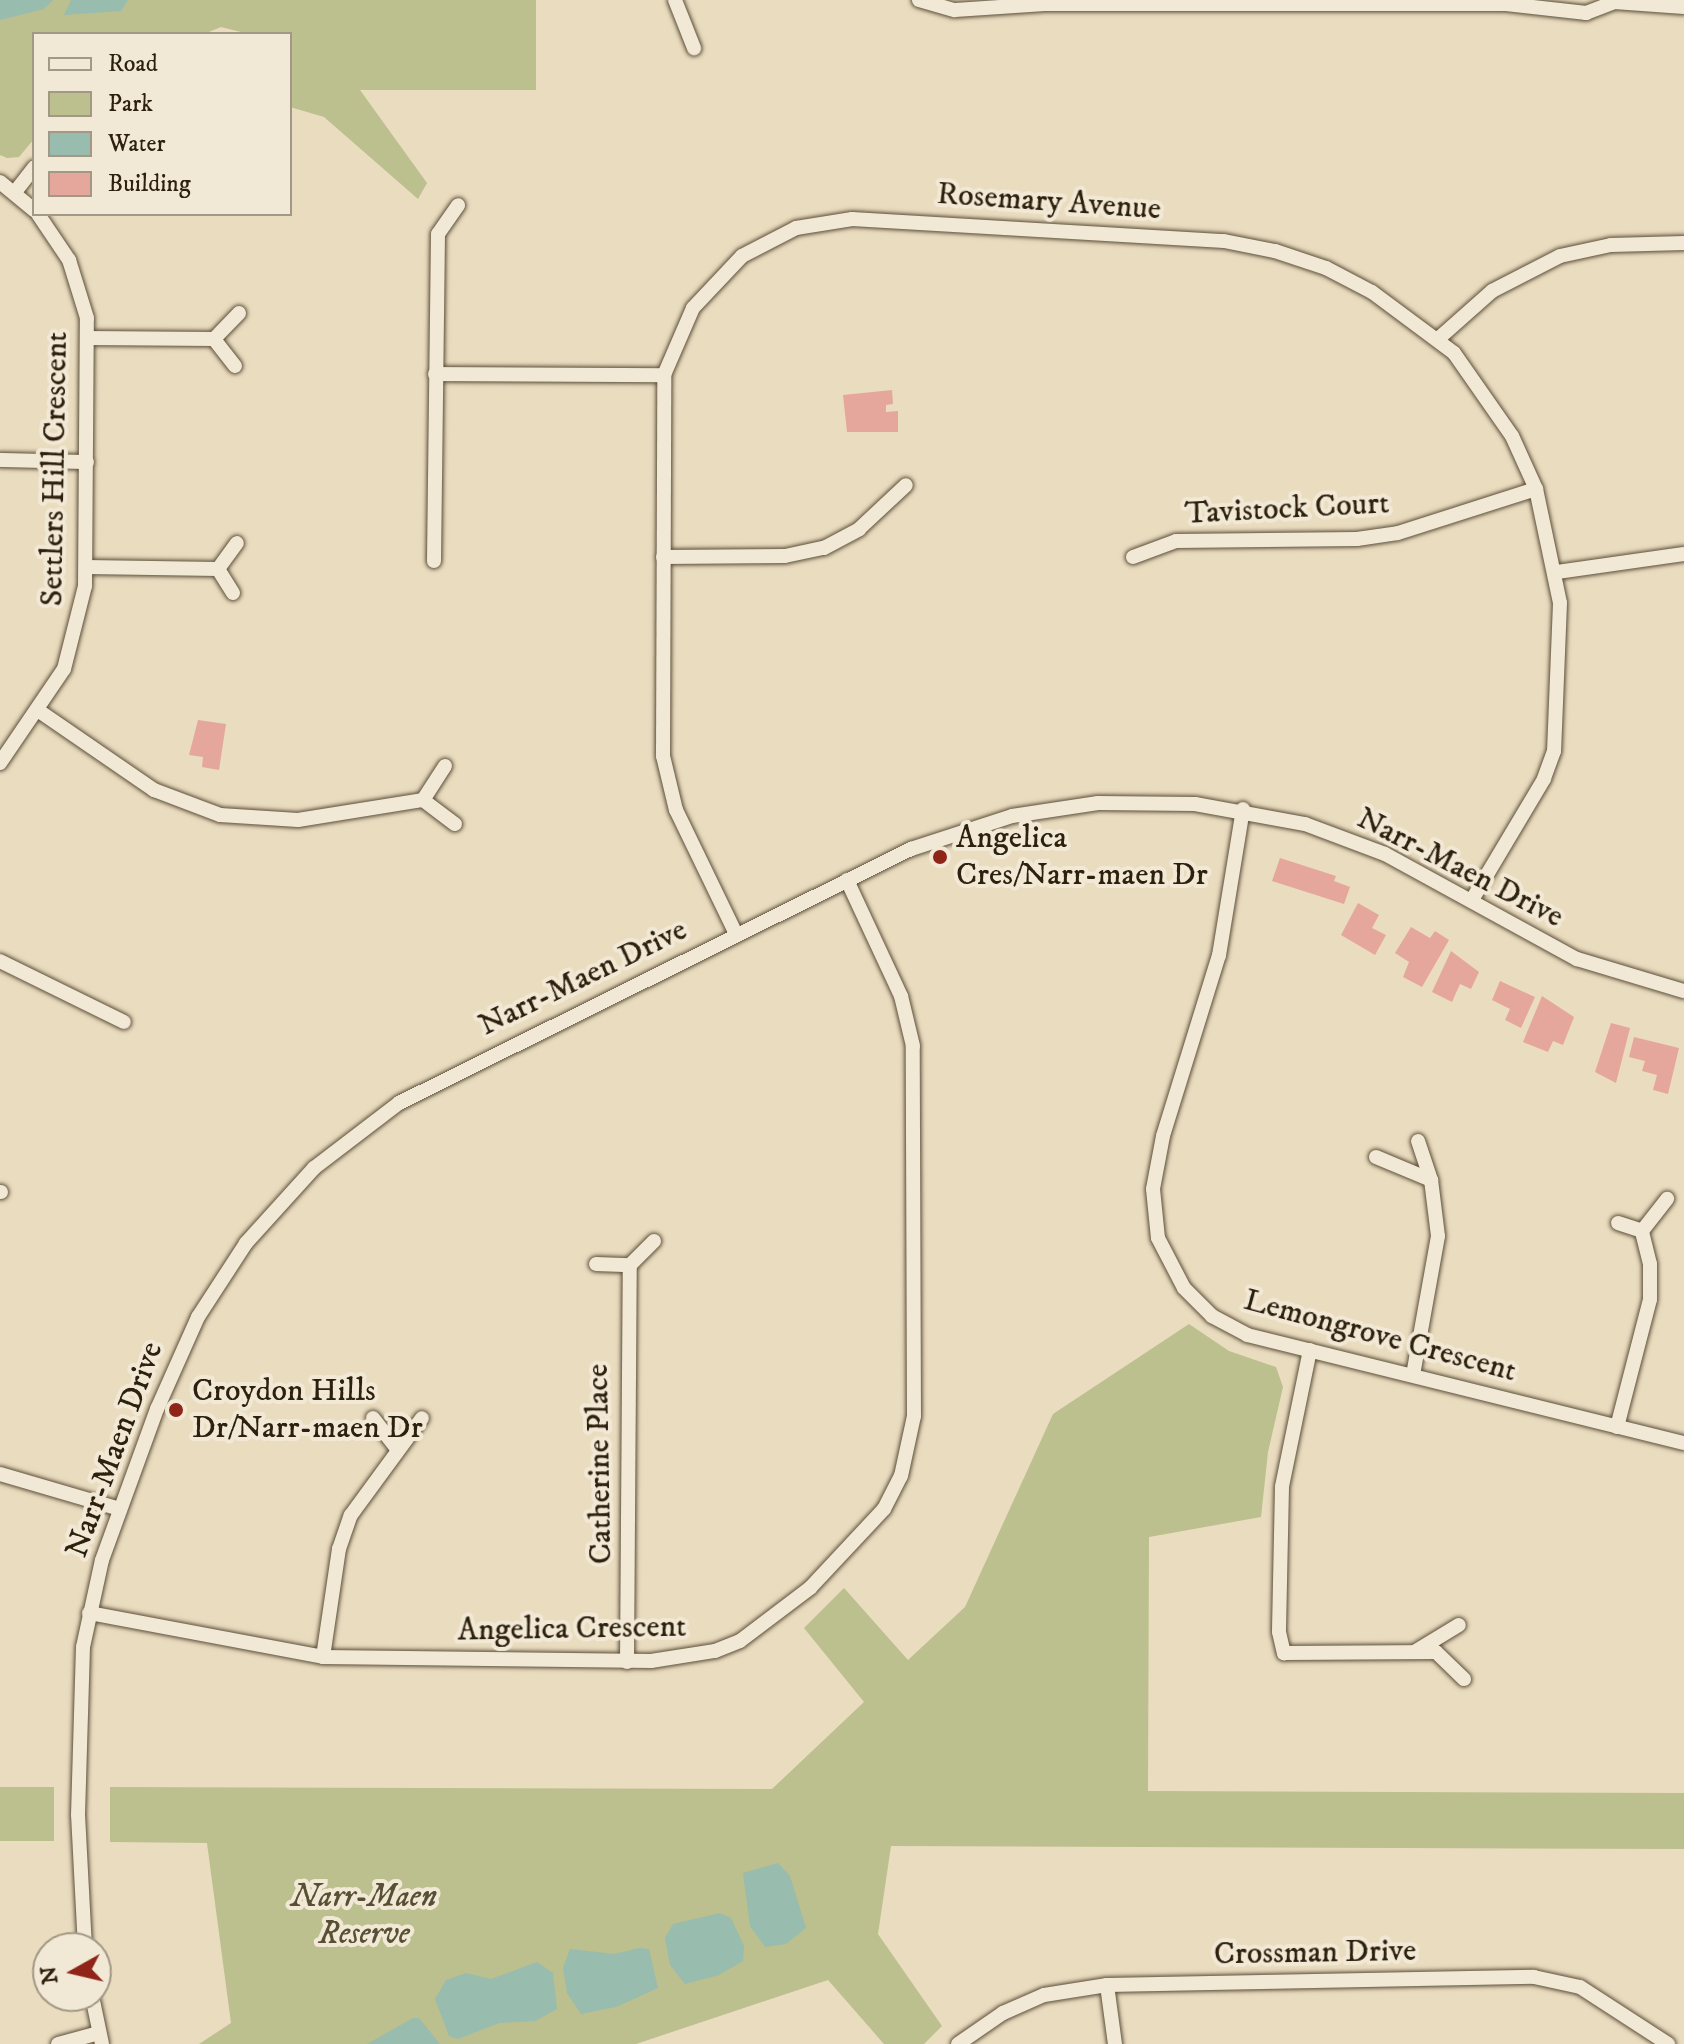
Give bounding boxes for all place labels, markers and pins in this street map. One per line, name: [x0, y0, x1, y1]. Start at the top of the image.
place label: Angelica Cres/Narr-maen Dr: [956, 820, 1208, 895]
marker: Angelica Cres/Narr-maen Dr: [931, 848, 949, 866]
place label: Croydon Hills Dr/Narr-maen Dr: [192, 1373, 423, 1448]
marker: Croydon Hills Dr/Narr-maen Dr: [167, 1401, 185, 1419]

